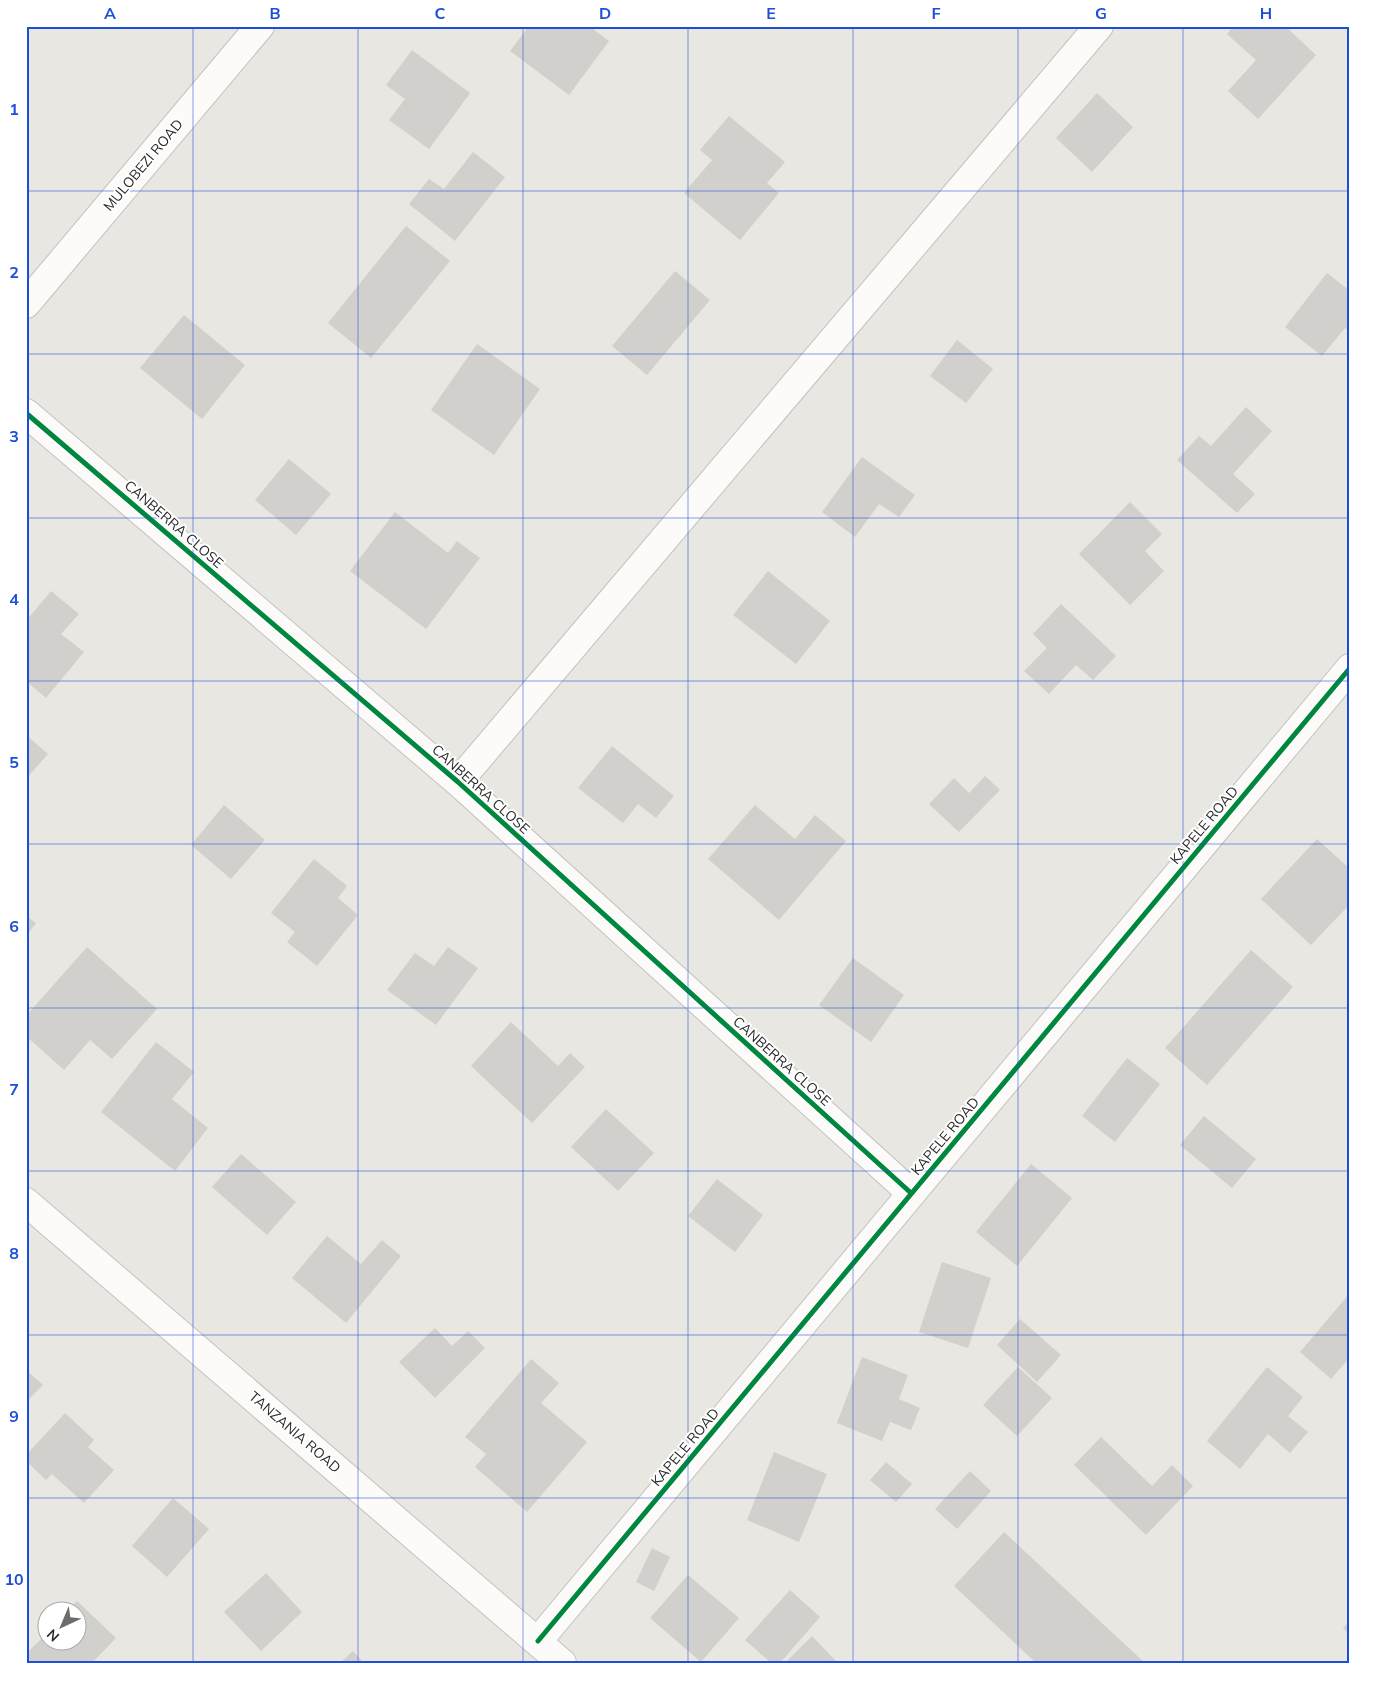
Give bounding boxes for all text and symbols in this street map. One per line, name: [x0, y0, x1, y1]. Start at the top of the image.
text: A: [104, 3, 116, 23]
text: B: [269, 3, 281, 23]
text: C: [435, 3, 446, 23]
text: D: [599, 3, 611, 23]
text: E: [766, 3, 776, 23]
text: F: [931, 3, 941, 23]
text: G: [1095, 3, 1107, 23]
text: H: [1260, 3, 1272, 23]
text: 1: [9, 99, 19, 119]
street label: MULOBEZI ROAD: [99, 115, 187, 215]
text: 2: [9, 262, 19, 282]
text: 3: [9, 426, 19, 446]
street label: CANBERRA CLOSE: [121, 476, 227, 572]
text: 4: [9, 589, 19, 609]
street label: CANBERRA CLOSE: [428, 740, 534, 838]
text: 5: [9, 752, 19, 772]
street label: KAPELE ROAD: [1166, 782, 1242, 868]
text: 6: [9, 916, 19, 936]
street label: CANBERRA CLOSE: [729, 1012, 835, 1110]
text: 7: [9, 1079, 19, 1099]
street label: KAPELE ROAD: [907, 1093, 983, 1179]
text: 8: [9, 1243, 19, 1263]
street label: TANZANIA ROAD: [245, 1387, 345, 1477]
street label: KAPELE ROAD: [647, 1404, 723, 1490]
text: 9: [9, 1406, 19, 1426]
text: 10: [4, 1569, 24, 1589]
north arrow: [38, 1602, 88, 1652]
text: N: [43, 1625, 63, 1645]

